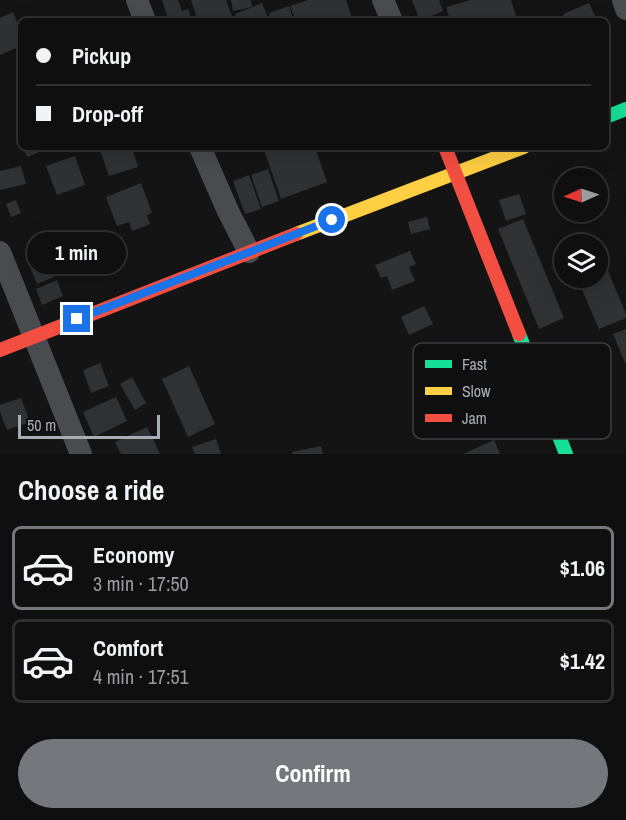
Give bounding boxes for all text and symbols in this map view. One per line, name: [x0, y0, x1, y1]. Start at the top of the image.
text: Pickup: [72, 41, 131, 71]
text: Drop-off: [72, 99, 143, 129]
north arrow: [554, 168, 608, 222]
map controls: [554, 168, 608, 288]
route start: [318, 206, 345, 233]
callout: 1 min: [28, 232, 127, 274]
button: layers: [554, 234, 608, 288]
text: 1 min: [55, 239, 98, 266]
route end: [63, 305, 90, 332]
legend: [413, 343, 611, 439]
text: Fast: [462, 353, 487, 375]
text: Slow: [462, 380, 491, 402]
text: Jam: [462, 407, 487, 429]
scale bar: [18, 412, 160, 439]
text: 50 m: [27, 414, 56, 436]
text: Choose a ride: [18, 472, 164, 508]
text: Economy: [93, 540, 174, 570]
icon: car: [21, 541, 75, 595]
text: $1.06: [560, 553, 605, 583]
text: 3 min · 17:50: [93, 570, 189, 597]
text: Comfort: [93, 633, 163, 663]
icon: car: [21, 634, 75, 688]
text: $1.42: [560, 646, 605, 676]
text: 4 min · 17:51: [93, 663, 189, 690]
button: Confirm: [18, 739, 608, 808]

